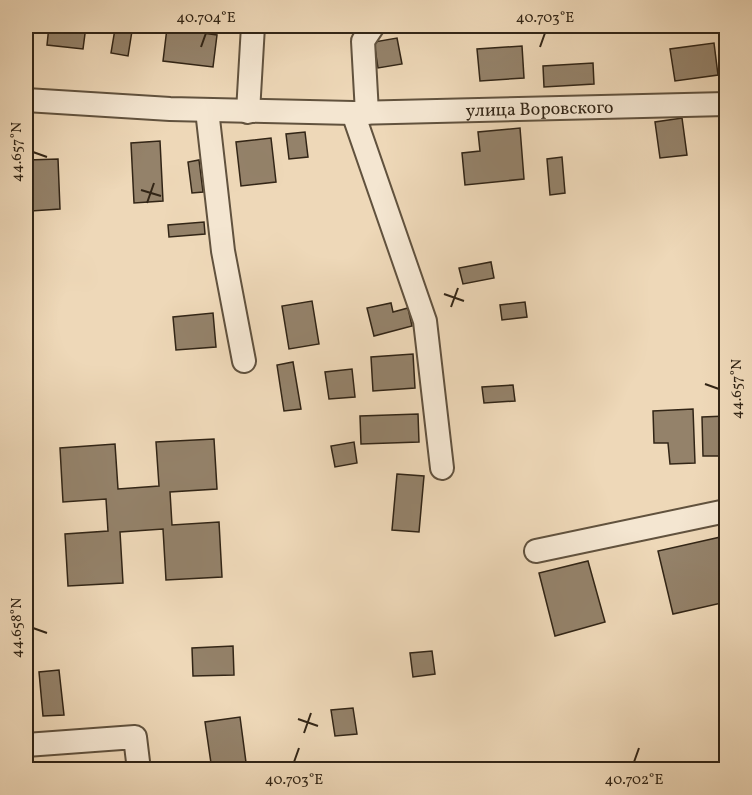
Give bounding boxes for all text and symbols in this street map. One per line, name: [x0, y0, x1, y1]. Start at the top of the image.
text: 40.704°E: [176, 8, 236, 29]
text: 40.703°E: [516, 8, 574, 29]
street label: улица Воровского: [465, 96, 614, 124]
text: 44.657°N: [7, 122, 28, 182]
text: 44.657°N: [727, 359, 748, 419]
text: 44.658°N: [7, 598, 28, 658]
text: 40.703°E: [265, 770, 323, 791]
text: 40.702°E: [605, 770, 663, 791]

